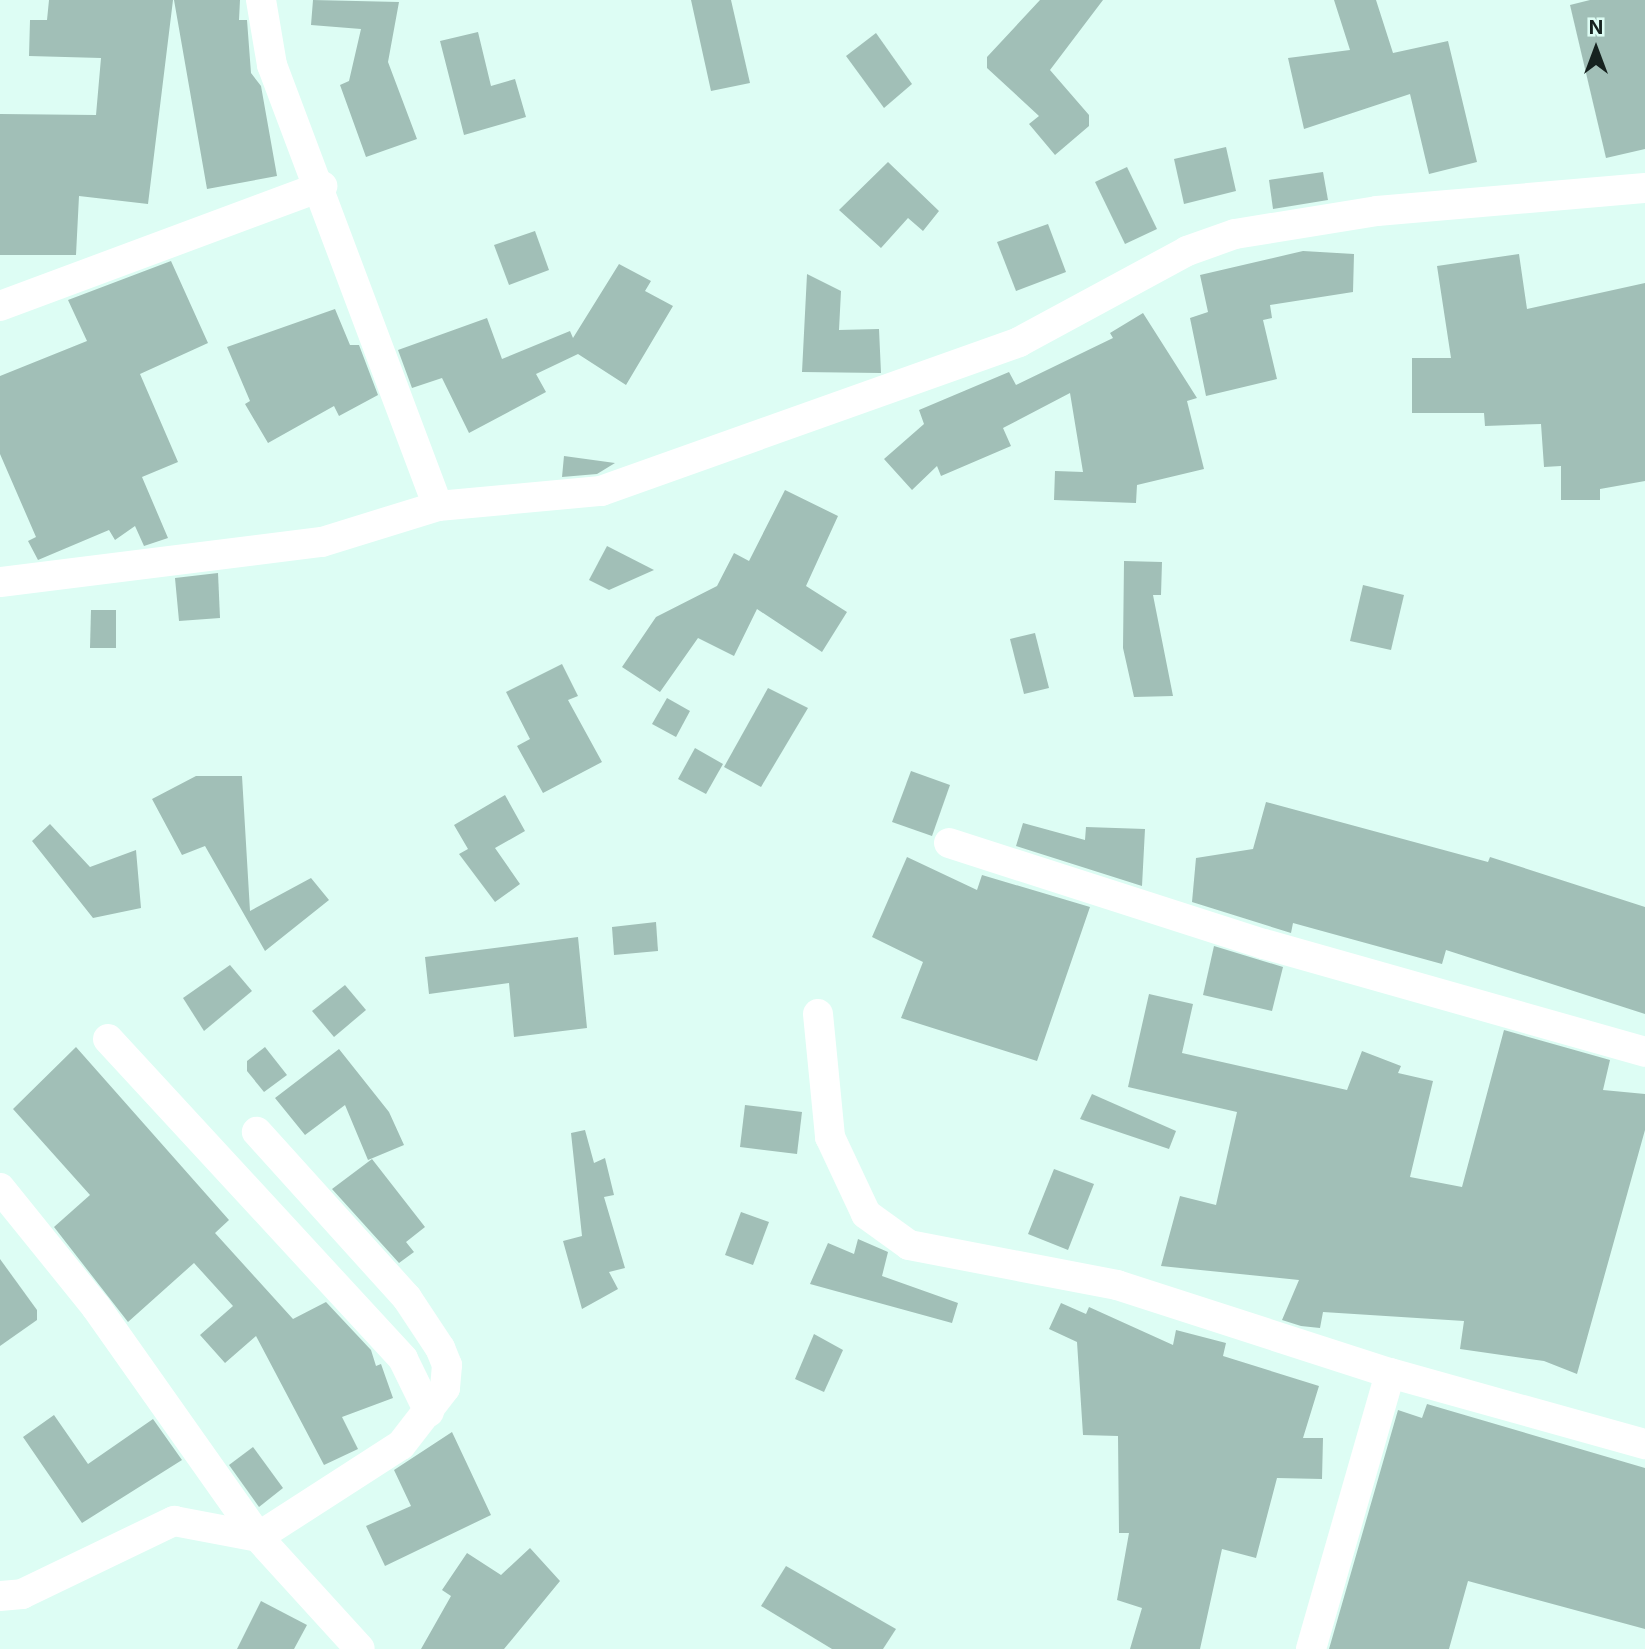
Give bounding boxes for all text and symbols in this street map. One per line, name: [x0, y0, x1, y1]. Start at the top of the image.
north arrow: [1561, 14, 1631, 84]
text: N: [1589, 16, 1603, 39]

